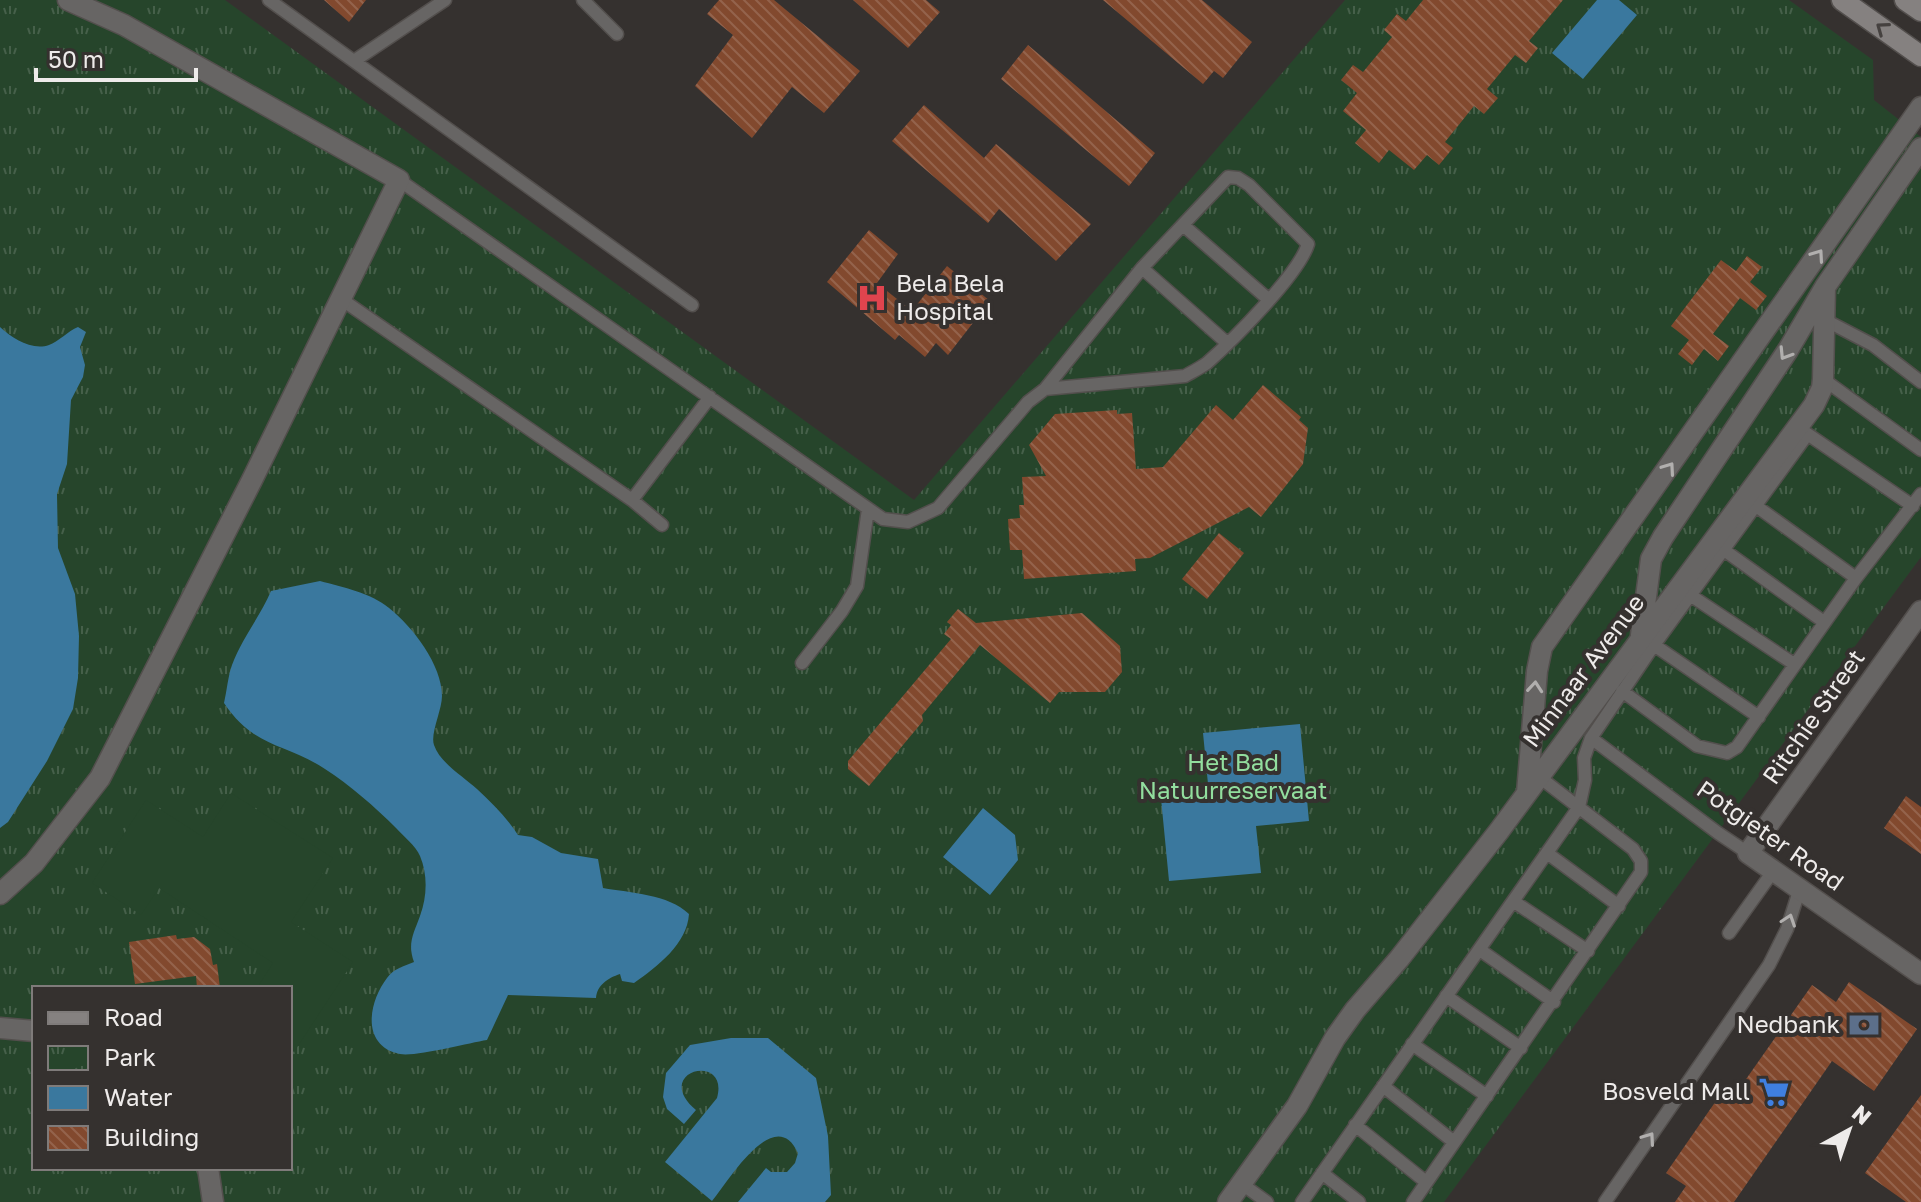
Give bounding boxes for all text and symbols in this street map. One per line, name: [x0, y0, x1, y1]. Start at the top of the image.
one-way arrow: [1876, 23, 1890, 38]
scale bar: [36, 32, 196, 82]
text: 50 m: [48, 44, 104, 73]
one-way arrow: [1808, 249, 1823, 264]
place label: Bela Bela Hospital: [896, 268, 1004, 325]
hospital icon: Bela Bela Hospital: [855, 281, 889, 315]
one-way arrow: [1779, 346, 1794, 360]
one-way arrow: [1659, 462, 1674, 476]
street label: Minnaar Avenue: [1516, 588, 1650, 752]
street label: Ritchie Street: [1756, 643, 1870, 789]
one-way arrow: [1527, 680, 1544, 693]
park label: Het Bad Natuurreservaat: [1139, 747, 1327, 804]
street label: Potgieter Road: [1692, 773, 1850, 896]
one-way arrow: [1780, 914, 1796, 928]
legend: [32, 986, 292, 1170]
text: Road: [104, 1002, 163, 1031]
bank icon: Nedbank: [1847, 1008, 1881, 1042]
place label: Nedbank: [1736, 1009, 1840, 1038]
text: Park: [104, 1042, 156, 1071]
supermarket icon: Bosveld Mall: [1757, 1075, 1791, 1109]
place label: Bosveld Mall: [1602, 1076, 1750, 1105]
text: Water: [104, 1082, 172, 1111]
north arrow: [1809, 1090, 1889, 1170]
text: N: [1847, 1099, 1877, 1130]
text: Building: [104, 1122, 199, 1151]
one-way arrow: [1639, 1132, 1654, 1146]

